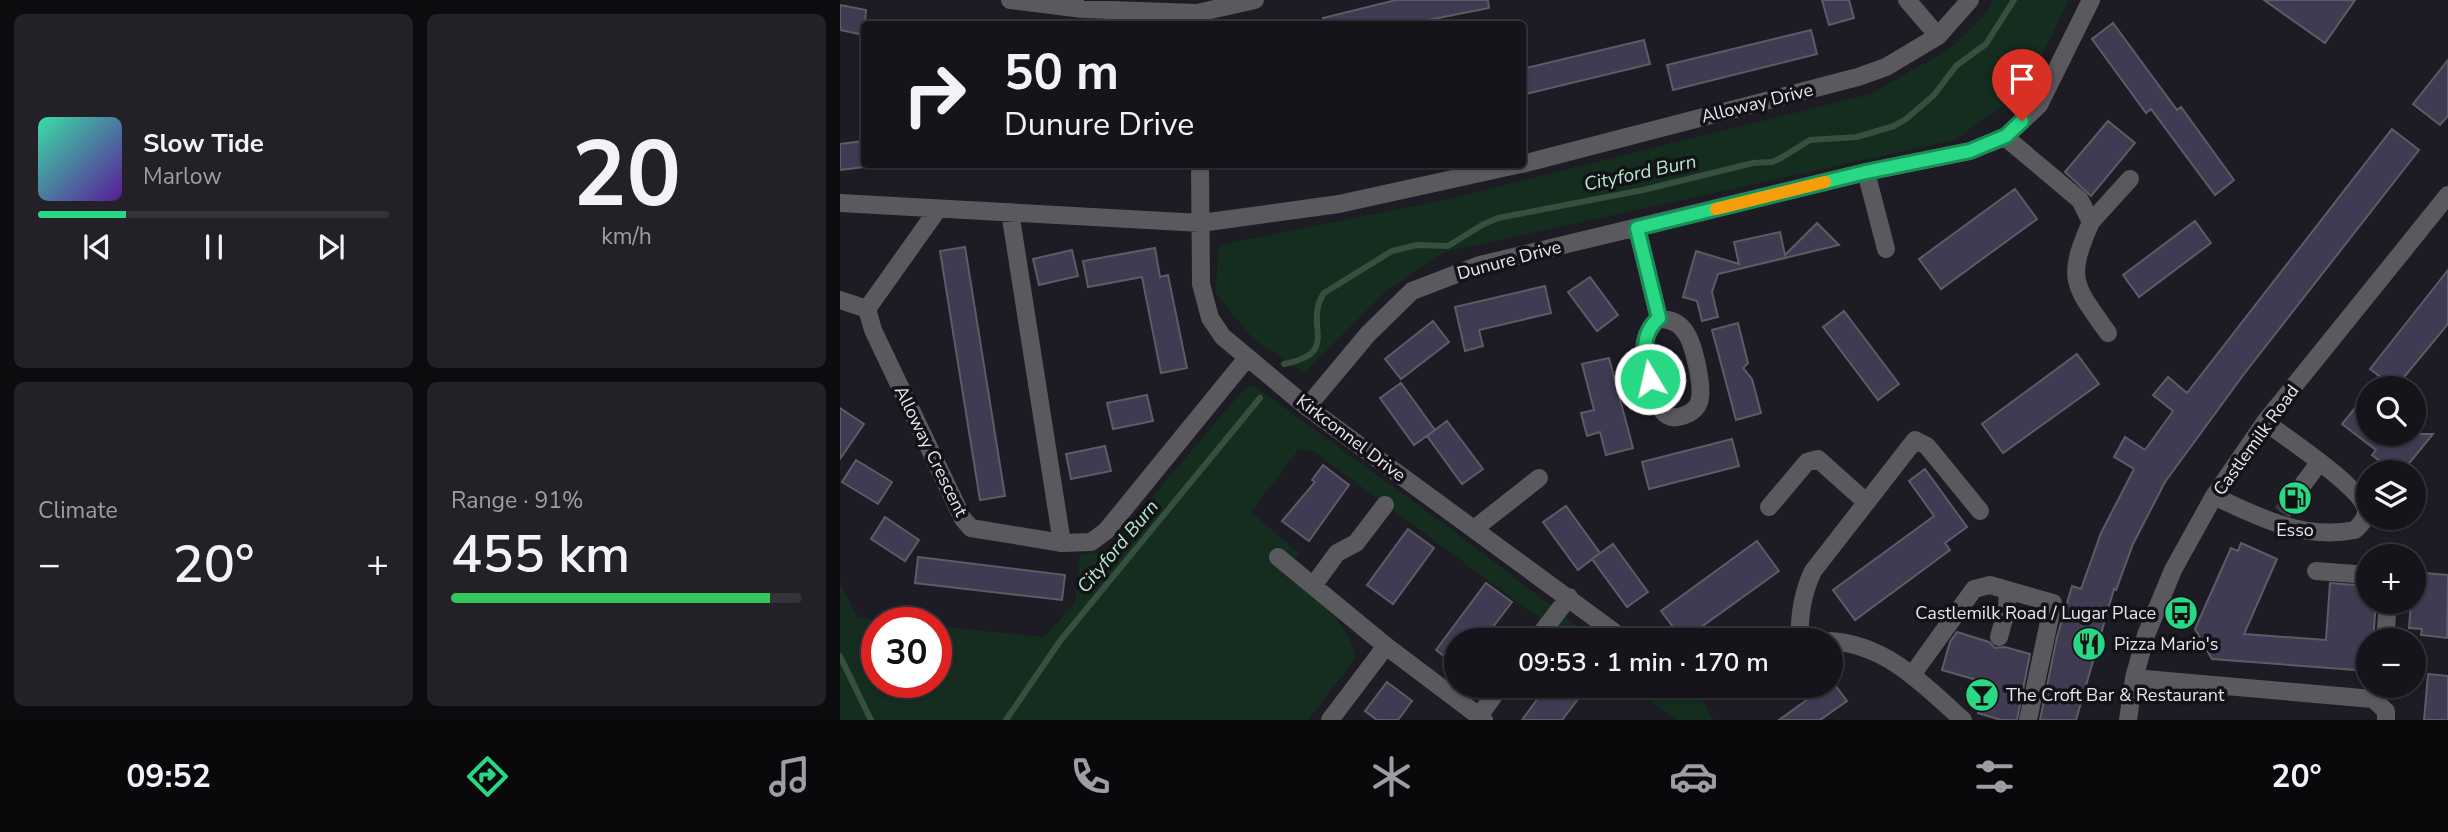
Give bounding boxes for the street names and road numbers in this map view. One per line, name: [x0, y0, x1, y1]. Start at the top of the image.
street label: Alloway Drive: [1699, 78, 1815, 128]
street label: Dunure Drive: [1454, 235, 1564, 285]
street label: Castlemilk Road: [2208, 380, 2304, 500]
street label: Alloway Crescent: [889, 382, 973, 521]
street label: Kirkconnel Drive: [1291, 389, 1411, 487]

